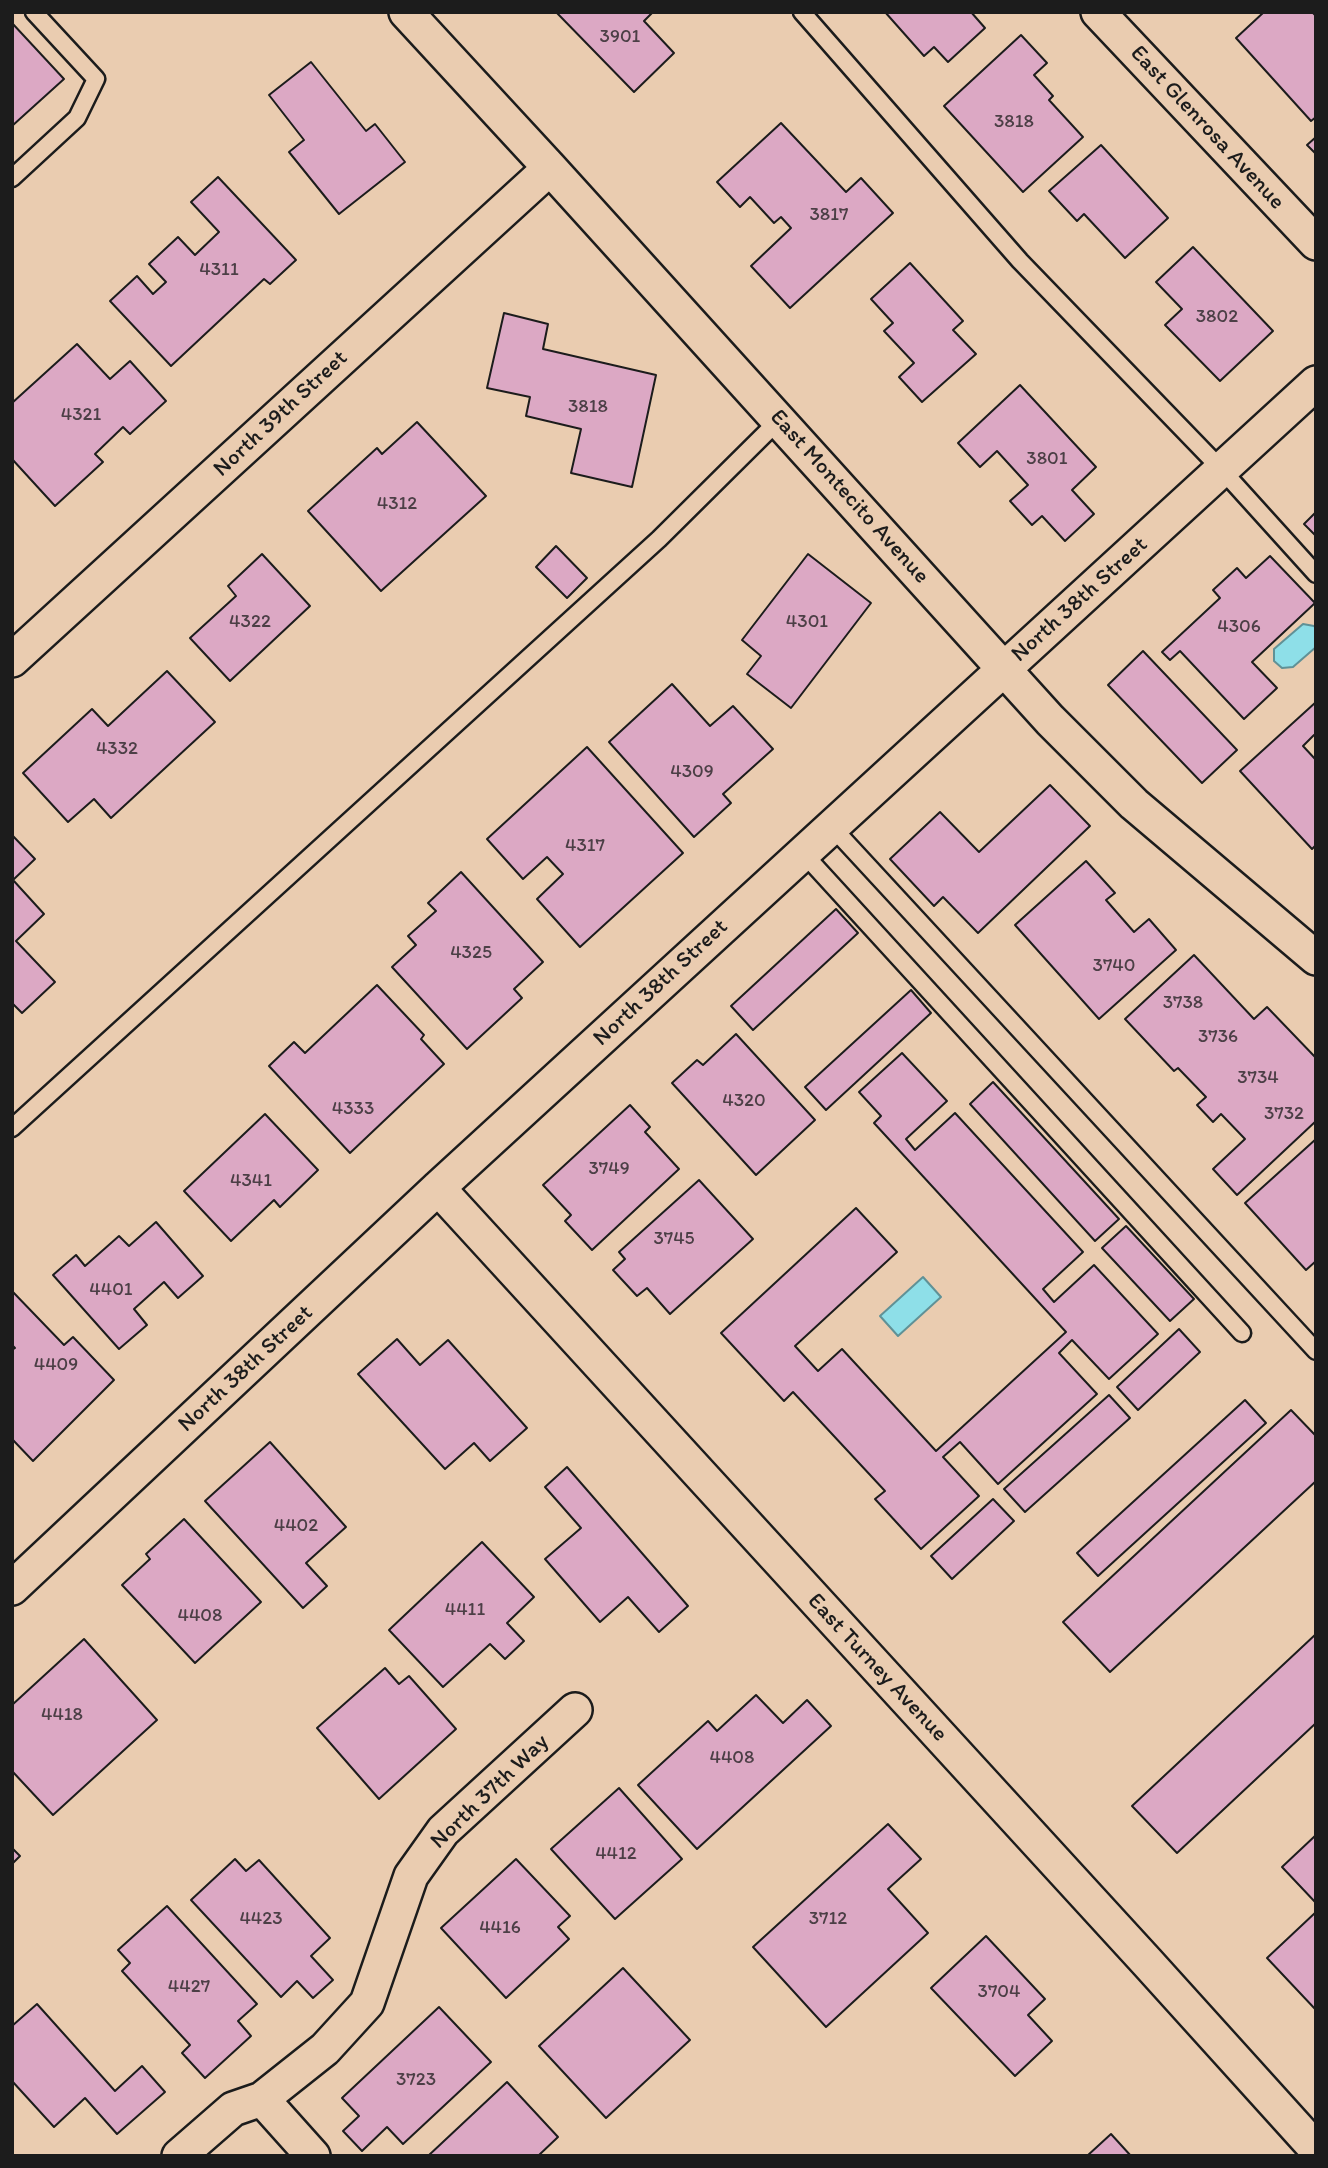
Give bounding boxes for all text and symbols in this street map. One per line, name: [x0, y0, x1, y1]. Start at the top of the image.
house number: 3901: [600, 26, 640, 48]
street label: East Glenrosa Avenue: [1124, 40, 1290, 216]
house number: 3818: [994, 111, 1034, 133]
house number: 3817: [809, 204, 849, 226]
house number: 4311: [199, 259, 239, 281]
house number: 3802: [1196, 306, 1238, 328]
street label: North 39th Street: [208, 345, 354, 483]
house number: 3818: [568, 396, 608, 418]
house number: 4321: [61, 404, 101, 426]
street label: East Montecito Avenue: [763, 404, 935, 590]
house number: 3801: [1026, 448, 1068, 470]
house number: 4312: [377, 493, 417, 515]
street label: North 38th Street: [1006, 532, 1154, 668]
house number: 4322: [229, 611, 271, 633]
house number: 4301: [786, 611, 828, 633]
house number: 4306: [1217, 616, 1261, 638]
house number: 4332: [96, 738, 138, 760]
house number: 4309: [670, 761, 714, 783]
house number: 4317: [565, 835, 605, 857]
street label: North 38th Street: [588, 914, 734, 1052]
house number: 4325: [450, 942, 492, 964]
house number: 3740: [1093, 955, 1135, 977]
house number: 3738: [1163, 992, 1203, 1014]
house number: 3736: [1198, 1026, 1238, 1048]
house number: 3734: [1237, 1067, 1279, 1089]
house number: 4320: [722, 1090, 766, 1112]
house number: 4333: [332, 1098, 374, 1120]
house number: 3732: [1264, 1103, 1304, 1125]
house number: 3749: [588, 1158, 630, 1180]
house number: 4341: [230, 1170, 272, 1192]
house number: 3745: [653, 1228, 695, 1250]
house number: 4401: [89, 1279, 133, 1301]
street label: North 38th Street: [173, 1300, 319, 1438]
house number: 4409: [34, 1354, 78, 1376]
house number: 4402: [274, 1515, 318, 1537]
street label: East Turney Avenue: [801, 1588, 953, 1748]
house number: 4411: [445, 1599, 485, 1621]
house number: 4408: [178, 1605, 222, 1627]
house number: 4418: [41, 1704, 83, 1726]
street label: North 37th Way: [425, 1729, 555, 1855]
house number: 4408: [710, 1747, 754, 1769]
house number: 4412: [595, 1843, 637, 1865]
house number: 4423: [239, 1908, 283, 1930]
house number: 3712: [809, 1908, 847, 1930]
house number: 4416: [479, 1917, 521, 1939]
house number: 4427: [168, 1976, 210, 1998]
house number: 3704: [978, 1981, 1020, 2003]
house number: 3723: [396, 2069, 436, 2091]

